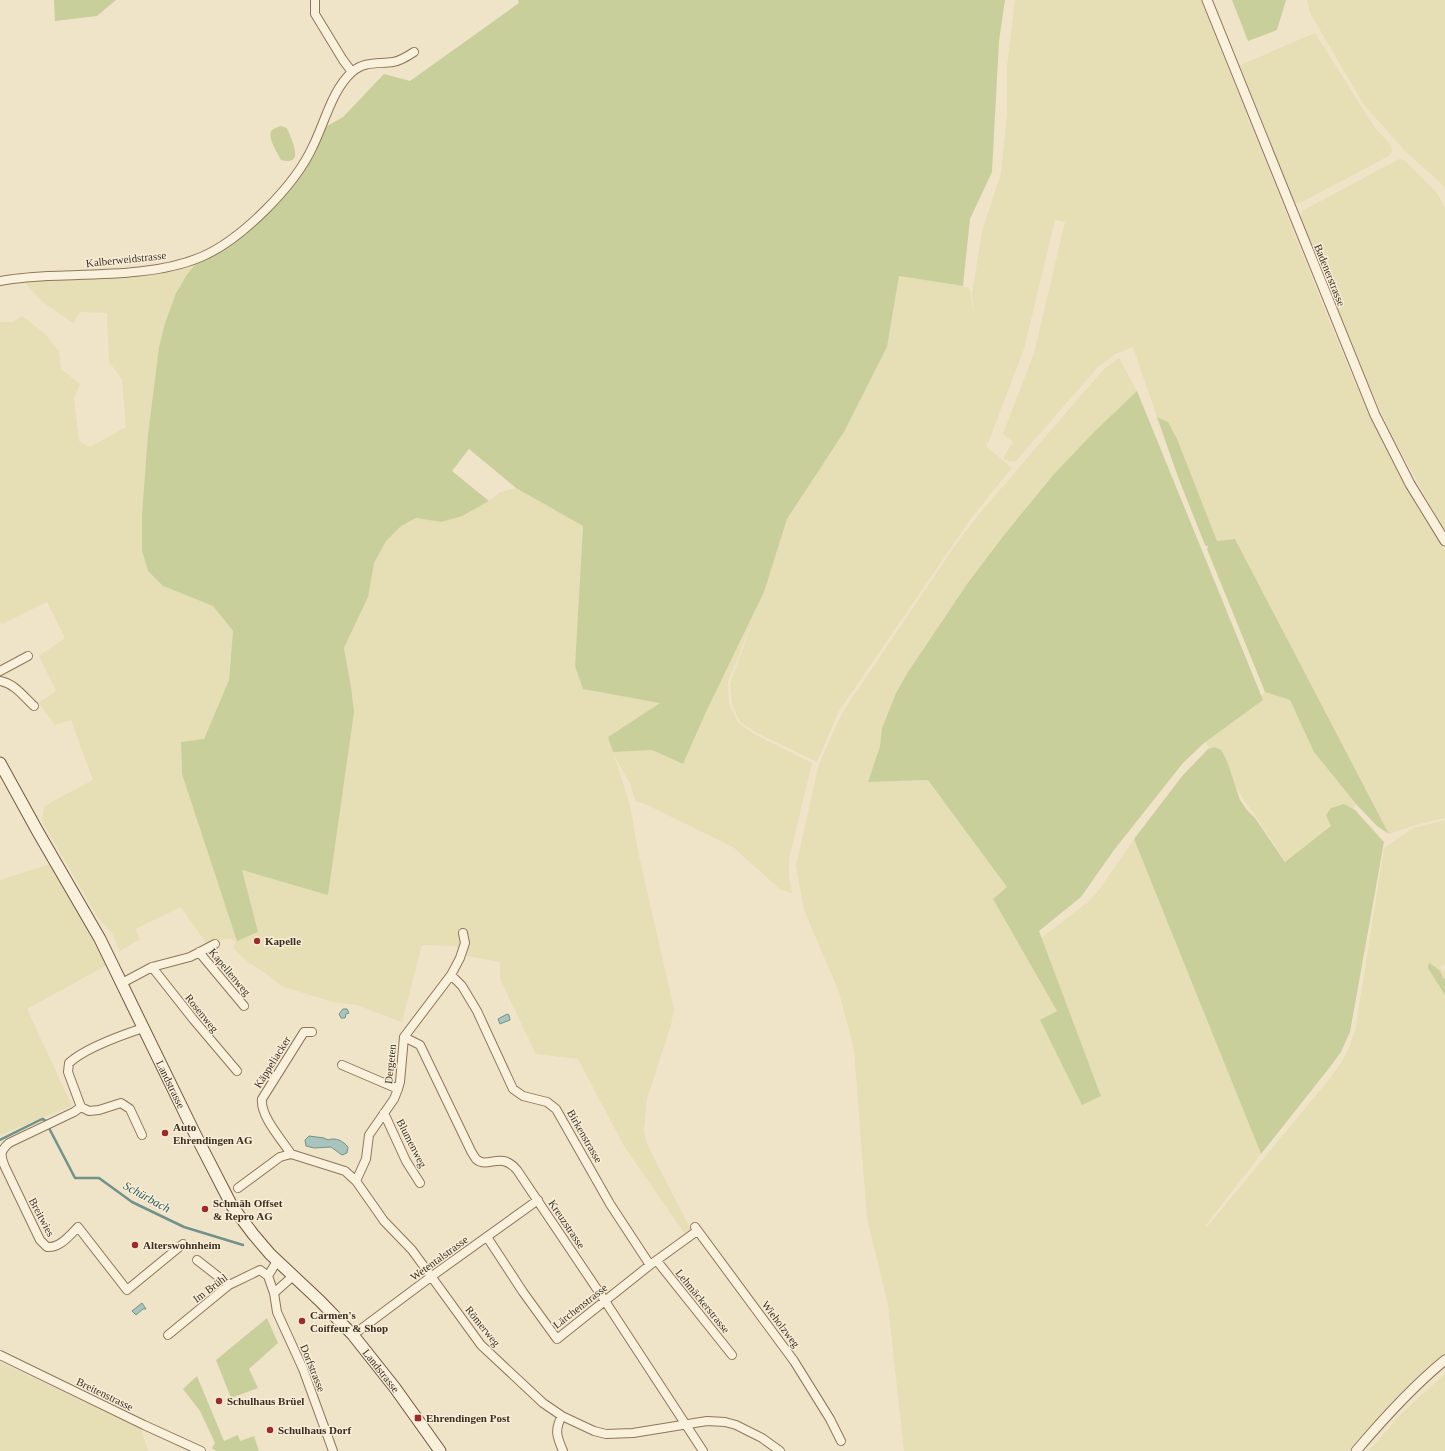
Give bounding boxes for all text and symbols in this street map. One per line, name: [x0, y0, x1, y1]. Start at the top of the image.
street label: Badenerstrasse: [1312, 242, 1348, 308]
street label: Kalberweidstrasse: [85, 249, 167, 269]
place label: Kapelle: [265, 935, 301, 947]
marker: Kapelle: [252, 936, 262, 946]
street label: Kapellenweg: [207, 946, 254, 998]
street label: Rosenweg: [183, 991, 221, 1035]
street label: Käppeliacker: [251, 1034, 293, 1090]
street label: Dergeten: [382, 1043, 398, 1085]
street label: Landstrasse: [154, 1058, 188, 1110]
street label: Birkenstrasse: [565, 1107, 605, 1165]
street label: Blumenweg: [395, 1117, 430, 1170]
place label: Auto Ehrendingen AG: [173, 1121, 253, 1146]
marker: Auto Ehrendingen AG: [160, 1128, 170, 1138]
water label: Schürbach: [121, 1178, 173, 1216]
street label: Breitwies: [27, 1196, 57, 1238]
place label: Schmäh Offset & Repro AG: [213, 1197, 283, 1222]
street label: Kreuzstrasse: [546, 1197, 588, 1251]
marker: Schmäh Offset & Repro AG: [200, 1204, 210, 1214]
street label: Wetentalstrasse: [408, 1233, 470, 1283]
place label: Alterswohnheim: [143, 1239, 221, 1251]
marker: Alterswohnheim: [130, 1240, 140, 1250]
street label: Lehmäckerstrasse: [674, 1267, 733, 1335]
street label: Im Brühl: [190, 1271, 230, 1305]
street label: Lärchenstrasse: [551, 1281, 610, 1331]
street label: Wieholzweg: [760, 1298, 803, 1350]
street label: Römerweg: [463, 1303, 503, 1349]
place label: Carmen's Coiffeur & Shop: [310, 1309, 388, 1334]
marker: Carmen's Coiffeur & Shop: [297, 1316, 307, 1326]
street label: Dorfstrasse: [298, 1343, 328, 1394]
street label: Landstrasse: [360, 1347, 402, 1395]
street label: Breitenstrasse: [75, 1375, 135, 1413]
place label: Schulhaus Brüel: [227, 1395, 304, 1407]
marker: Schulhaus Brüel: [214, 1396, 224, 1406]
place label: Ehrendingen Post: [426, 1412, 510, 1424]
marker: Ehrendingen Post: [413, 1413, 423, 1423]
place label: Schulhaus Dorf: [278, 1424, 351, 1436]
marker: Schulhaus Dorf: [265, 1425, 275, 1435]

